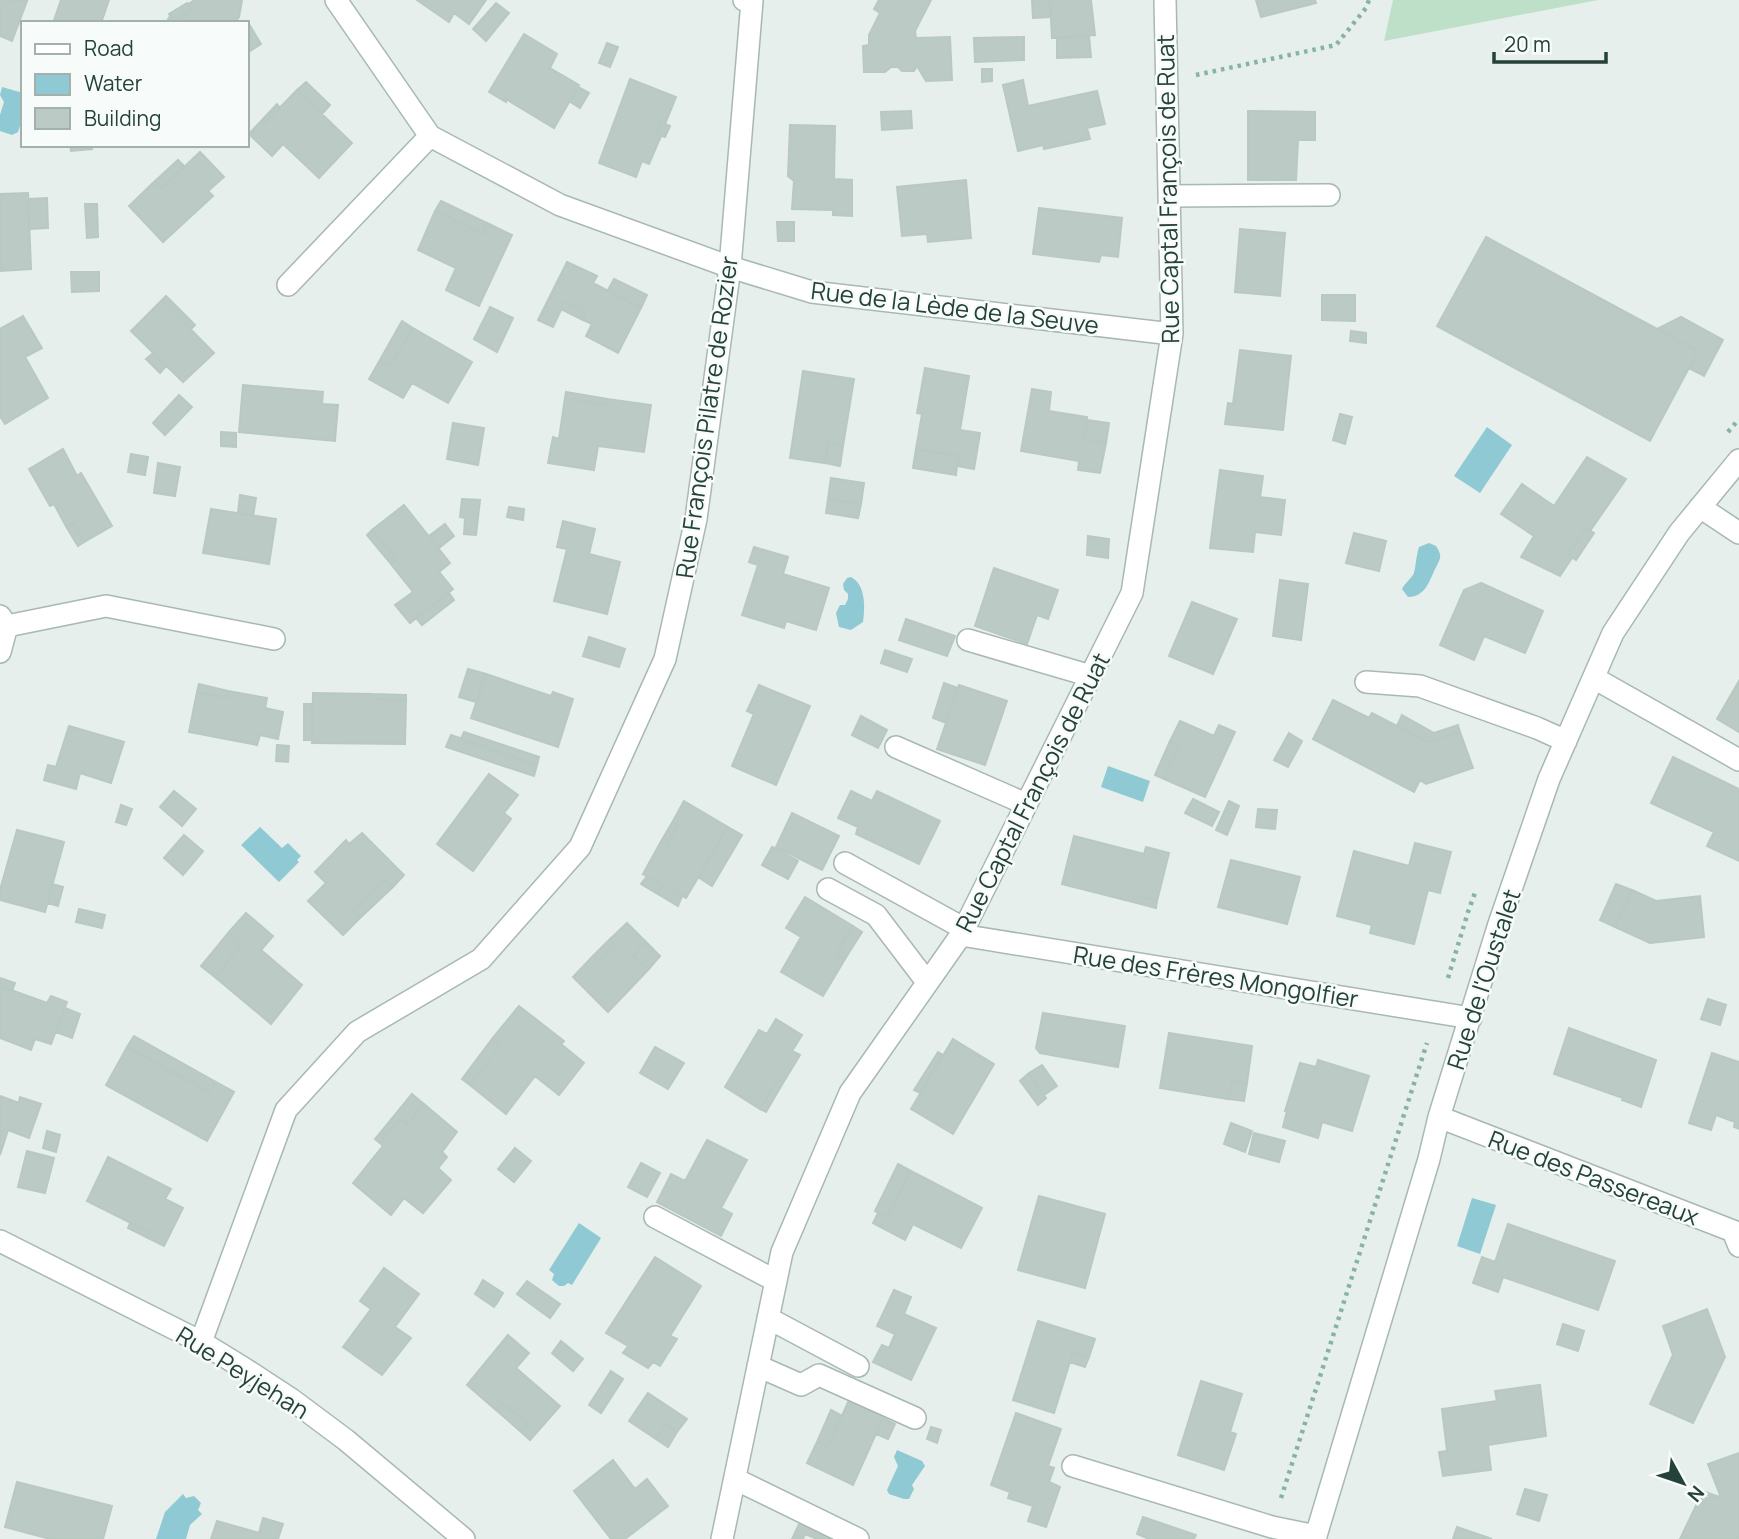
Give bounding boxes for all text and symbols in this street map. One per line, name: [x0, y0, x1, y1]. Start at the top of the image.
legend: [21, 21, 248, 147]
scale bar: [1494, 21, 1606, 65]
text: 20 m: [1504, 30, 1551, 58]
text: Road: [84, 34, 134, 62]
street label: Rue Captal François de Ruat: [1148, 34, 1186, 344]
text: Water: [84, 69, 143, 97]
text: Building: [84, 104, 161, 132]
street label: Rue François Pilatre de Rozier: [667, 254, 745, 580]
street label: Rue de la Lède de la Seuve: [809, 273, 1101, 341]
street label: Rue Captal François de Ruat: [947, 647, 1117, 937]
street label: Rue de l'Oustalet: [1438, 885, 1528, 1073]
street label: Rue des Frères Mongolfier: [1071, 937, 1361, 1015]
street label: Rue des Passereaux: [1484, 1122, 1704, 1232]
street label: Rue Peyjehan: [170, 1318, 316, 1426]
north arrow: [1648, 1448, 1718, 1518]
text: N: [1682, 1480, 1710, 1508]

